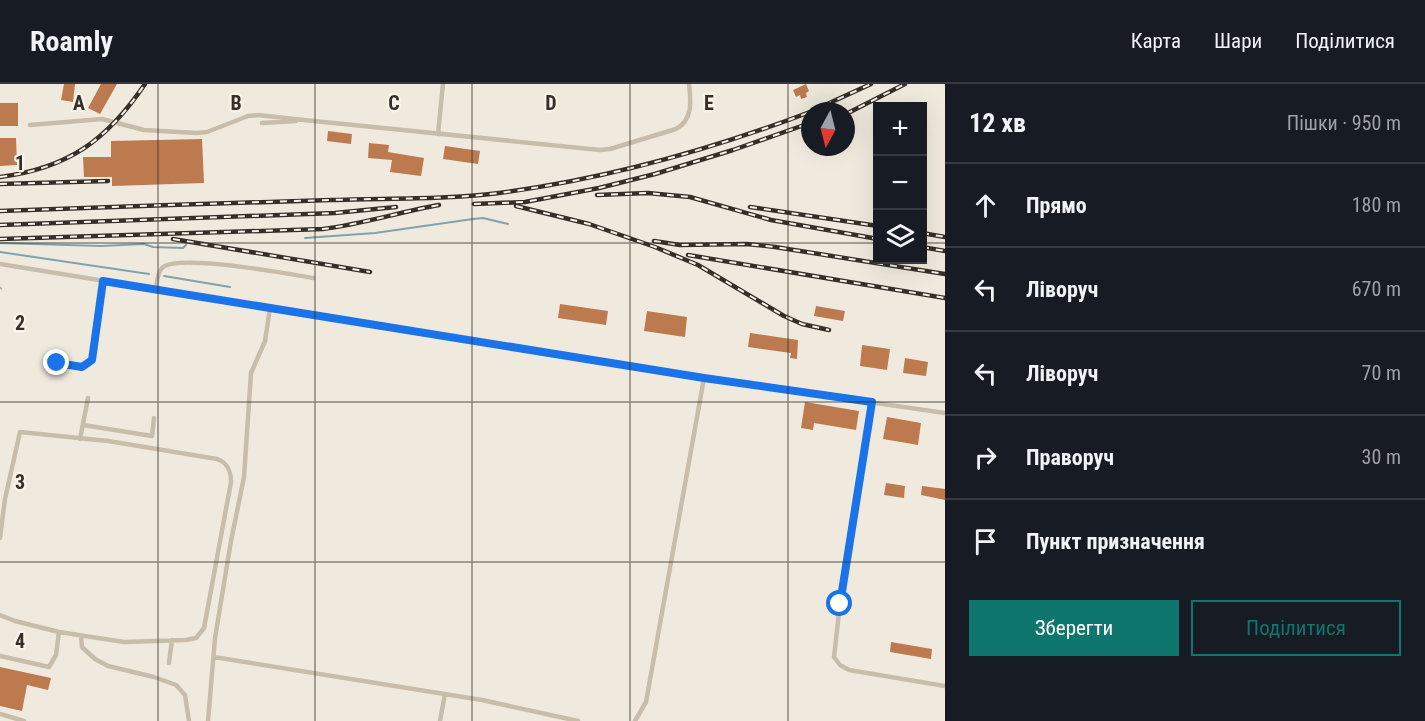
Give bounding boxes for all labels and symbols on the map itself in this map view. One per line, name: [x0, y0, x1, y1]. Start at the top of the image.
text: A: [73, 91, 85, 115]
text: B: [230, 91, 242, 115]
text: C: [388, 91, 400, 115]
text: D: [545, 91, 557, 115]
text: E: [704, 91, 714, 115]
north arrow: [801, 102, 855, 156]
text: 1: [15, 151, 25, 175]
text: 2: [15, 311, 25, 335]
route end: [43, 349, 69, 375]
text: 3: [15, 470, 25, 494]
route start: [826, 590, 852, 616]
text: 4: [15, 629, 25, 653]

